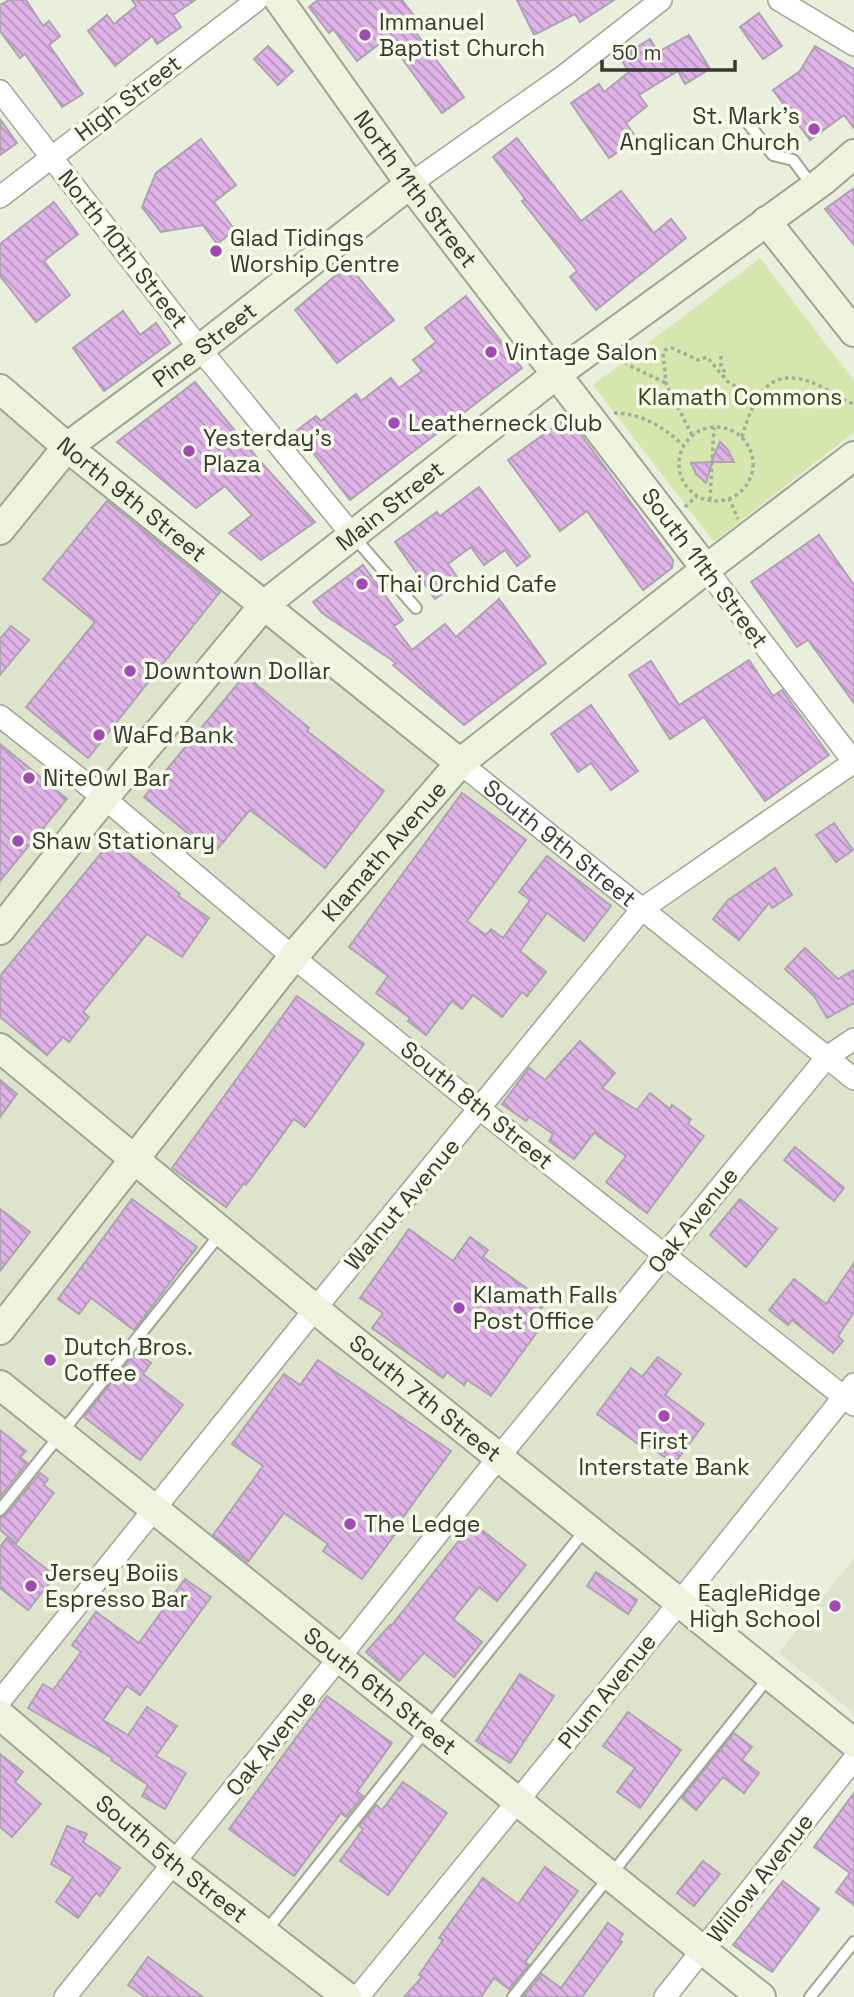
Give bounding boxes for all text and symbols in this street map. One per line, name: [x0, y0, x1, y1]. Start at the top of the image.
place label: Immanuel Baptist Church: [379, 7, 545, 63]
marker: Immanuel Baptist Church: [357, 27, 373, 43]
scale bar: [602, 28, 735, 72]
text: 50 m: [612, 39, 662, 66]
street label: High Street: [69, 48, 187, 148]
place label: St. Mark's Anglican Church: [620, 101, 800, 157]
street label: North 11th Street: [347, 104, 484, 274]
marker: St. Mark's Anglican Church: [806, 121, 822, 137]
street label: North 10th Street: [51, 163, 195, 335]
place label: Glad Tidings Worship Centre: [230, 223, 400, 279]
marker: Glad Tidings Worship Centre: [208, 243, 224, 259]
street label: Pine Street: [146, 295, 263, 394]
place label: Vintage Salon: [505, 337, 658, 367]
marker: Vintage Salon: [483, 344, 499, 360]
park label: Klamath Commons: [638, 382, 842, 412]
place label: Leatherneck Club: [408, 408, 603, 438]
marker: Leatherneck Club: [386, 415, 402, 431]
place label: Yesterday's Plaza: [203, 423, 332, 479]
street label: North 9th Street: [51, 430, 213, 569]
marker: Yesterday's Plaza: [181, 443, 197, 459]
street label: Main Street: [330, 454, 450, 558]
street label: South 11th Street: [635, 482, 775, 654]
place label: Thai Orchid Cafe: [376, 569, 557, 599]
marker: Thai Orchid Cafe: [354, 576, 370, 592]
place label: Downtown Dollar: [144, 656, 331, 686]
marker: Downtown Dollar: [122, 663, 138, 679]
place label: WaFd Bank: [113, 720, 234, 750]
marker: WaFd Bank: [91, 727, 107, 743]
place label: NiteOwl Bar: [43, 763, 170, 793]
marker: NiteOwl Bar: [21, 770, 37, 786]
street label: South 9th Street: [477, 773, 643, 914]
street label: Klamath Avenue: [315, 774, 453, 928]
place label: Shaw Stationary: [32, 826, 215, 856]
marker: Shaw Stationary: [10, 833, 26, 849]
street label: South 8th Street: [394, 1034, 560, 1176]
street label: Walnut Avenue: [338, 1131, 466, 1277]
street label: Oak Avenue: [641, 1161, 745, 1279]
place label: Klamath Falls Post Office: [473, 1280, 618, 1336]
marker: Klamath Falls Post Office: [451, 1300, 467, 1316]
street label: South 7th Street: [343, 1328, 508, 1468]
place label: Dutch Bros. Coffee: [64, 1332, 193, 1388]
marker: Dutch Bros. Coffee: [42, 1352, 58, 1368]
marker: First Interstate Bank: [656, 1408, 672, 1424]
place label: First Interstate Bank: [578, 1426, 750, 1482]
place label: The Ledge: [364, 1509, 480, 1539]
marker: The Ledge: [342, 1516, 358, 1532]
place label: Jersey Boiis Espresso Bar: [45, 1558, 188, 1614]
marker: Jersey Boiis Espresso Bar: [23, 1578, 39, 1594]
place label: EagleRidge High School: [690, 1578, 821, 1634]
marker: EagleRidge High School: [827, 1598, 843, 1614]
street label: South 6th Street: [298, 1620, 463, 1761]
street label: Plum Avenue: [551, 1627, 663, 1755]
street label: Oak Avenue: [219, 1684, 323, 1802]
street label: South 5th Street: [89, 1788, 254, 1930]
street label: Willow Avenue: [700, 1807, 820, 1949]

